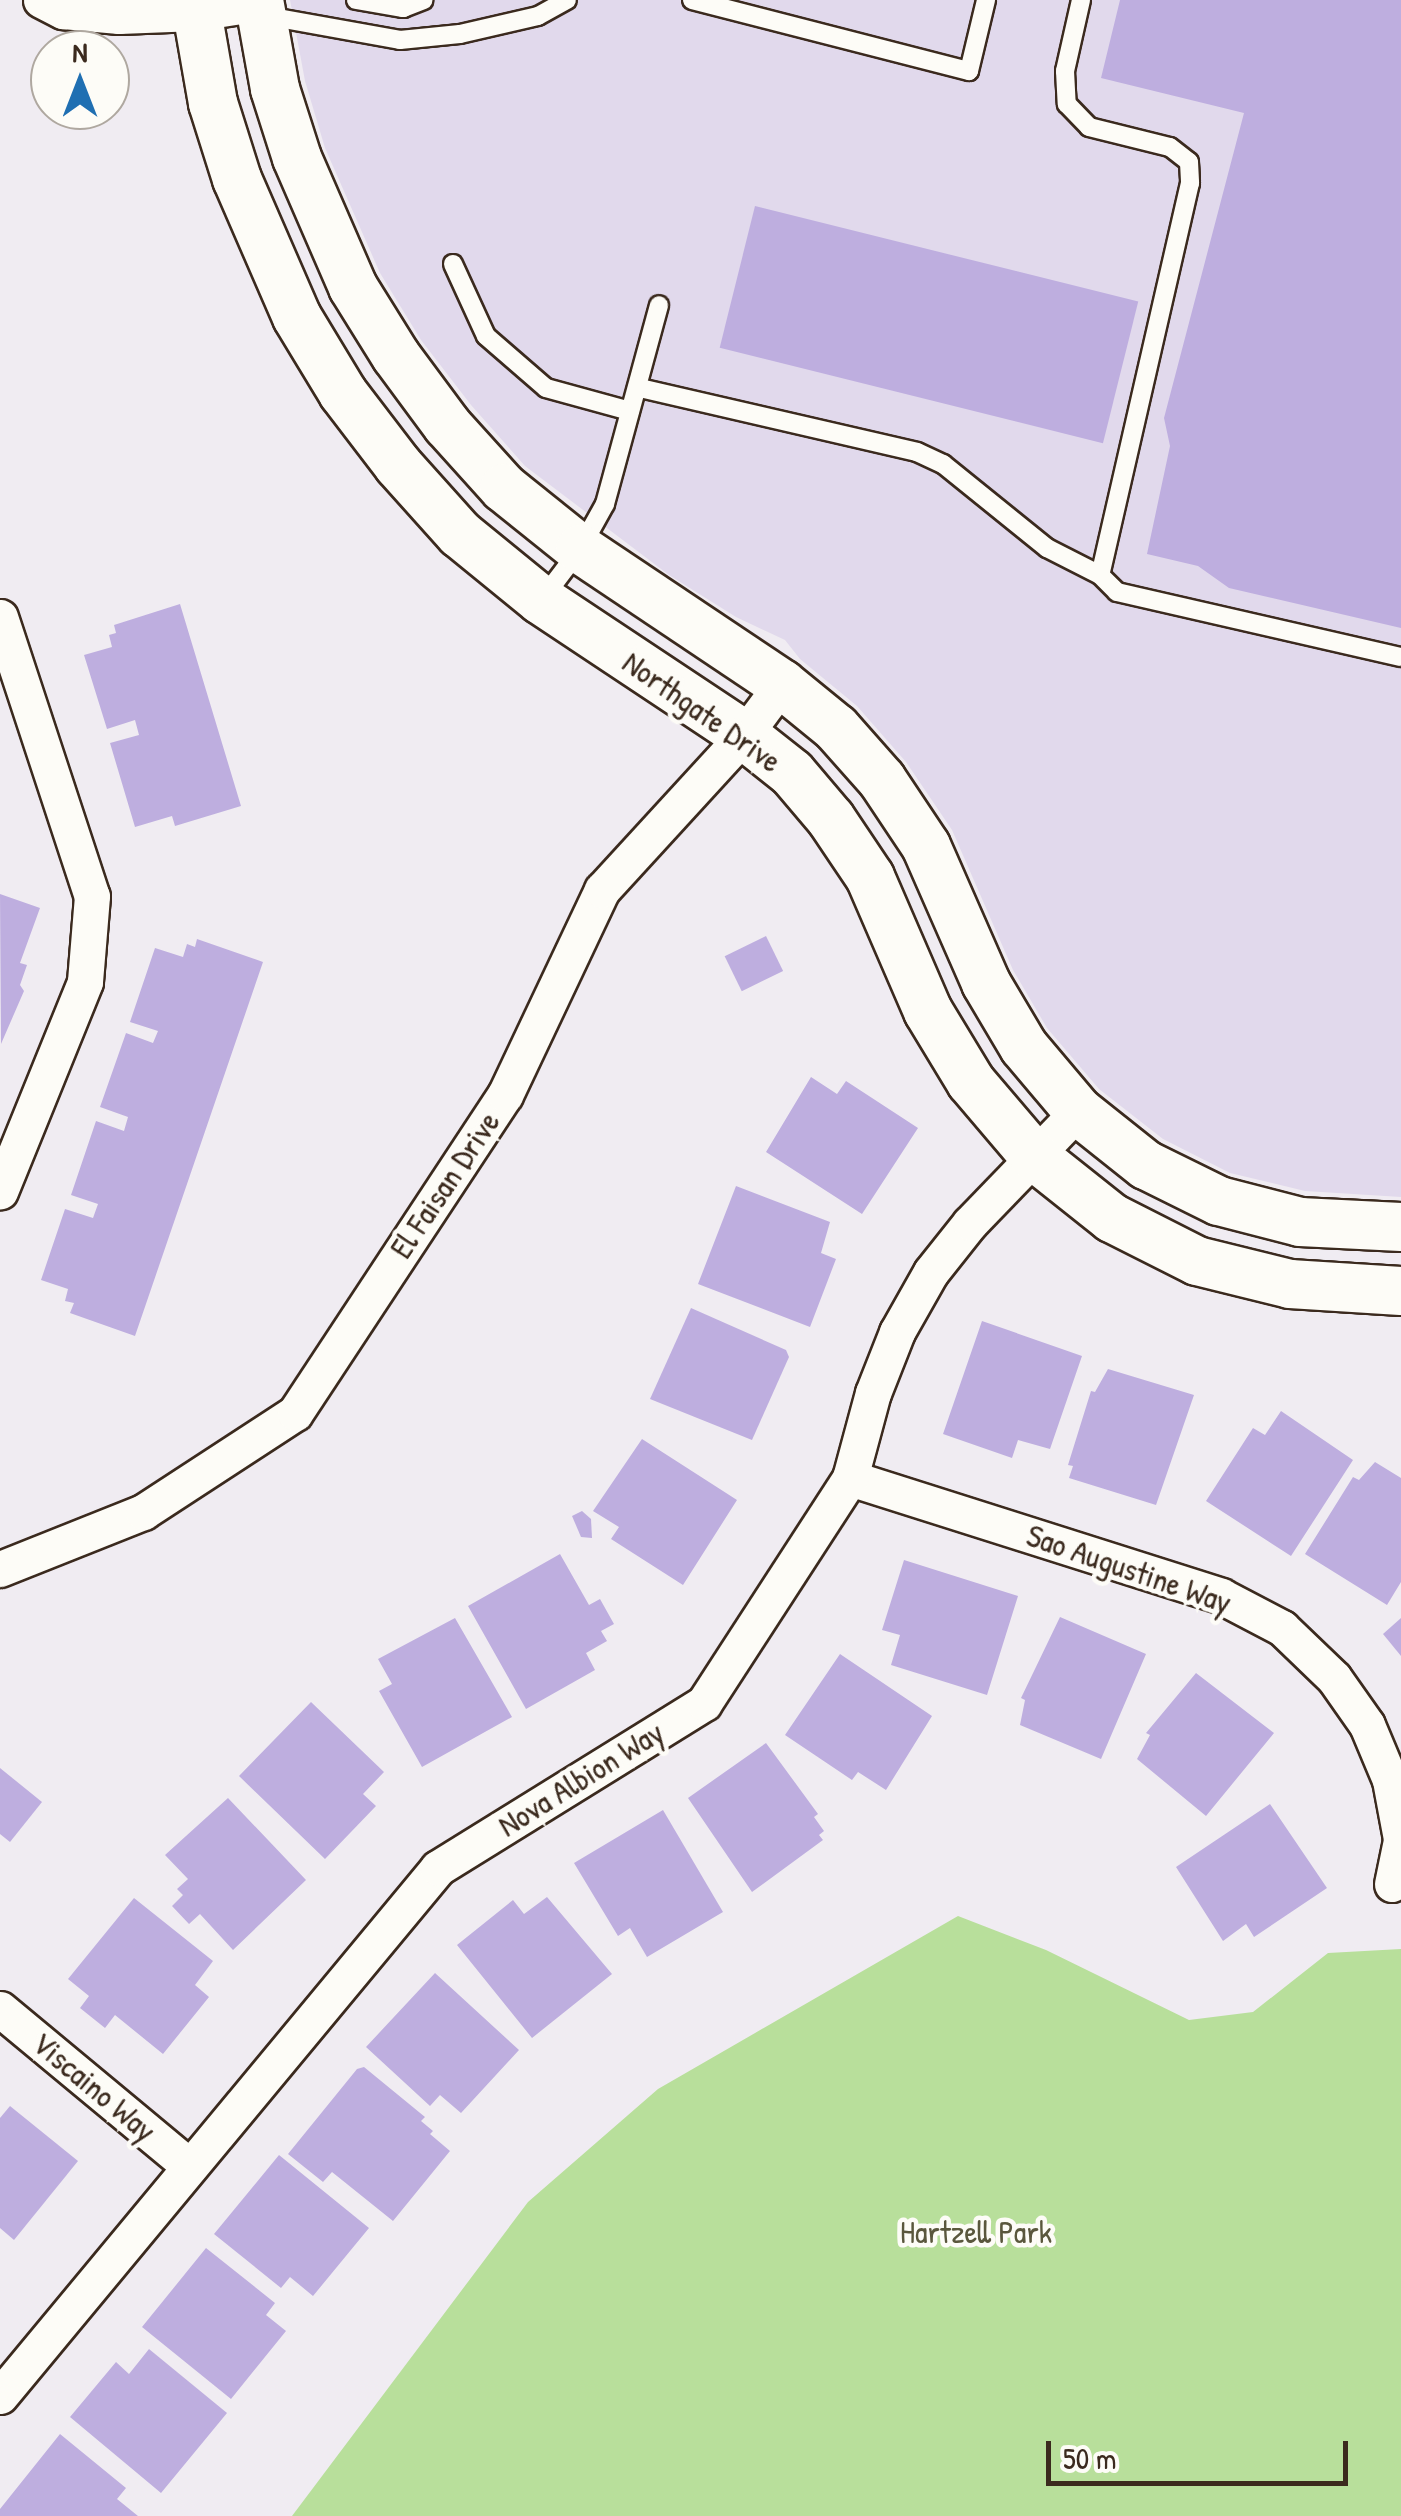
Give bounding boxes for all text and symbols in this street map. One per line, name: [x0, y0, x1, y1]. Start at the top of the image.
north arrow: [30, 30, 130, 130]
text: N: [73, 33, 87, 71]
street label: Northgate Drive: [615, 643, 789, 781]
street label: El Faisan Drive: [382, 1104, 508, 1266]
street label: Sao Augustine Way: [1022, 1516, 1236, 1622]
street label: Nova Albion Way: [491, 1713, 671, 1845]
street label: Viscaino Way: [24, 2024, 164, 2150]
park label: Hartzell Park: [900, 2213, 1052, 2251]
scale bar: [1051, 2421, 1354, 2483]
text: 50 m: [1063, 2438, 1116, 2478]

